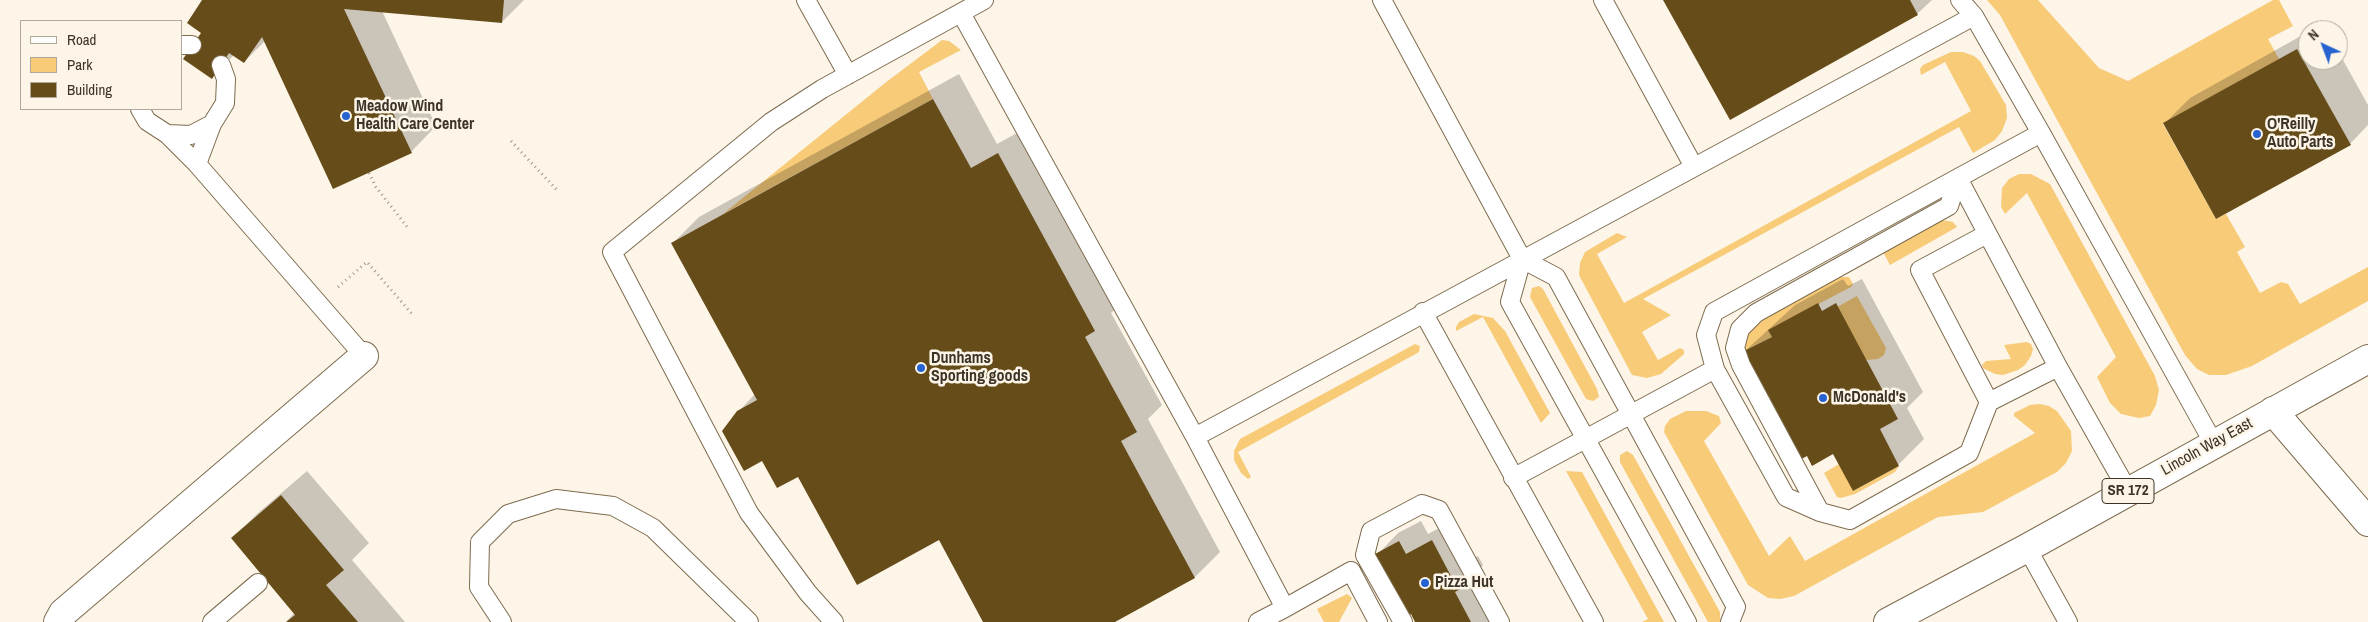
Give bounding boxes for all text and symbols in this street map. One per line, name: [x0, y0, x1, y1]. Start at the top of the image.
legend: [20, 20, 182, 110]
north arrow: [2298, 20, 2348, 70]
text: N: [2304, 25, 2323, 44]
text: Road: [67, 29, 96, 50]
text: Park: [67, 54, 92, 75]
text: Building: [67, 79, 112, 100]
place label: Meadow Wind Health Care Center: [356, 97, 474, 135]
marker: Meadow Wind Health Care Center: [340, 110, 352, 122]
place label: O'Reilly Auto Parts: [2267, 115, 2333, 153]
marker: O'Reilly Auto Parts: [2251, 128, 2263, 140]
place label: Dunhams Sporting goods: [931, 349, 1028, 387]
marker: Dunhams Sporting goods: [915, 362, 927, 374]
place label: McDonald's: [1833, 388, 1906, 408]
marker: McDonald's: [1817, 392, 1829, 404]
street label: Lincoln Way East: [2158, 414, 2256, 480]
road number: SR 172: [2102, 478, 2154, 504]
place label: Pizza Hut: [1435, 573, 1493, 593]
marker: Pizza Hut: [1419, 577, 1431, 589]

